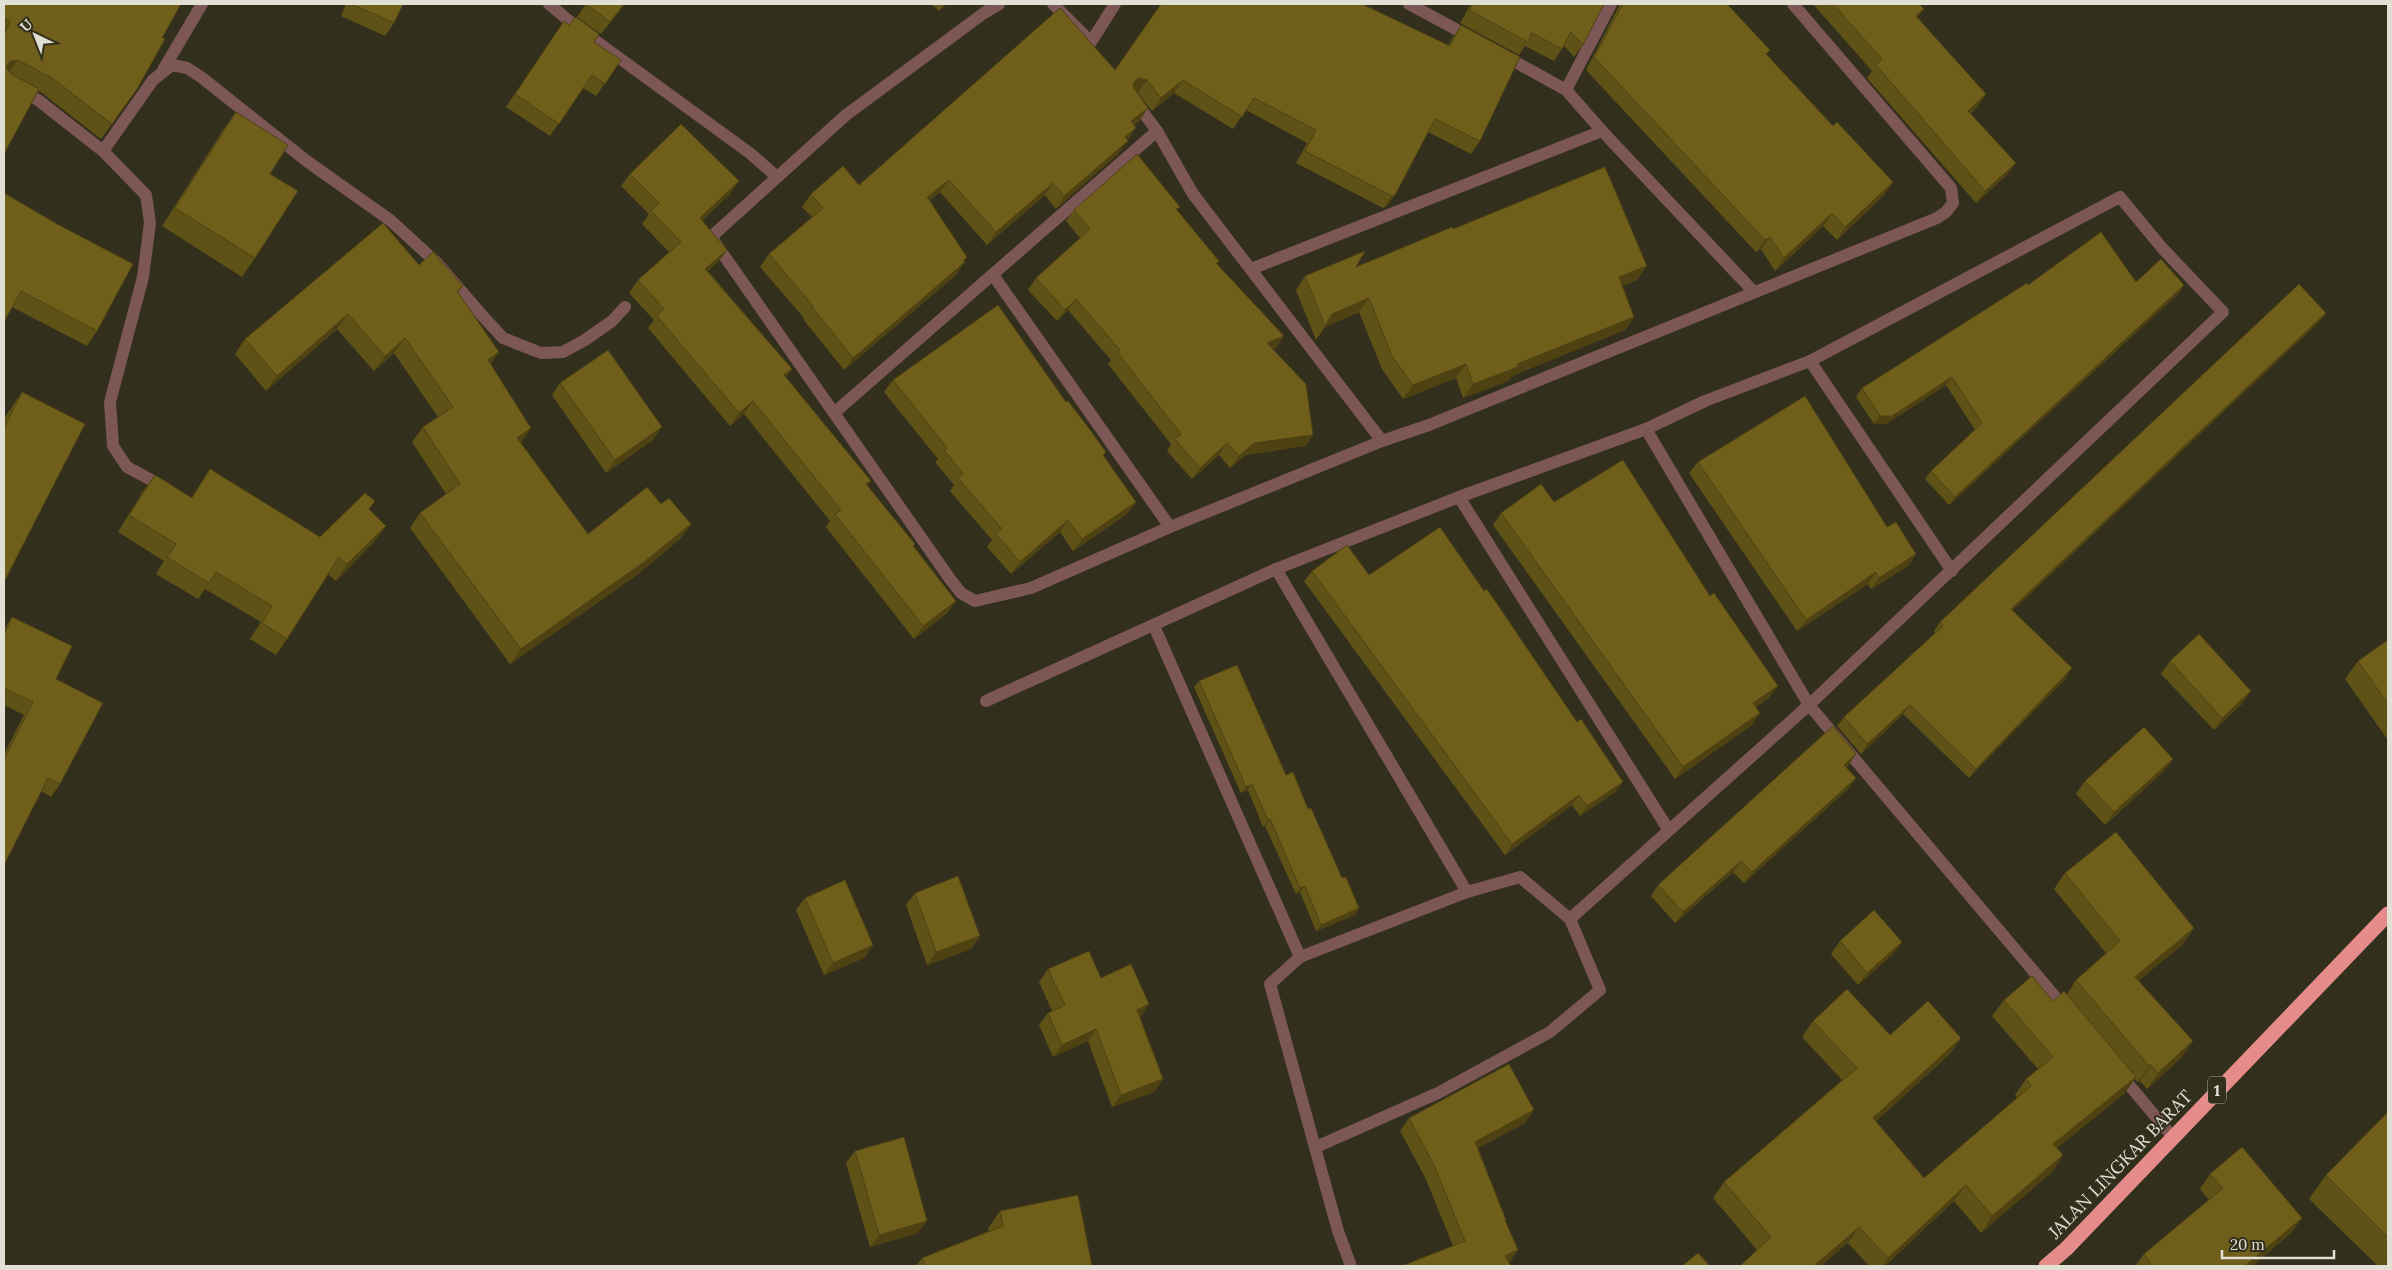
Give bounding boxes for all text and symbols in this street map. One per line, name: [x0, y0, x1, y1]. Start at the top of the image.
north arrow: [10, 10, 60, 60]
text: U: [16, 15, 36, 36]
road number: 1: [2208, 1076, 2226, 1104]
street label: JALAN LINGKAR BARAT: [2042, 1085, 2197, 1244]
scale bar: [2222, 1228, 2334, 1260]
text: 20 m: [2230, 1235, 2265, 1254]

